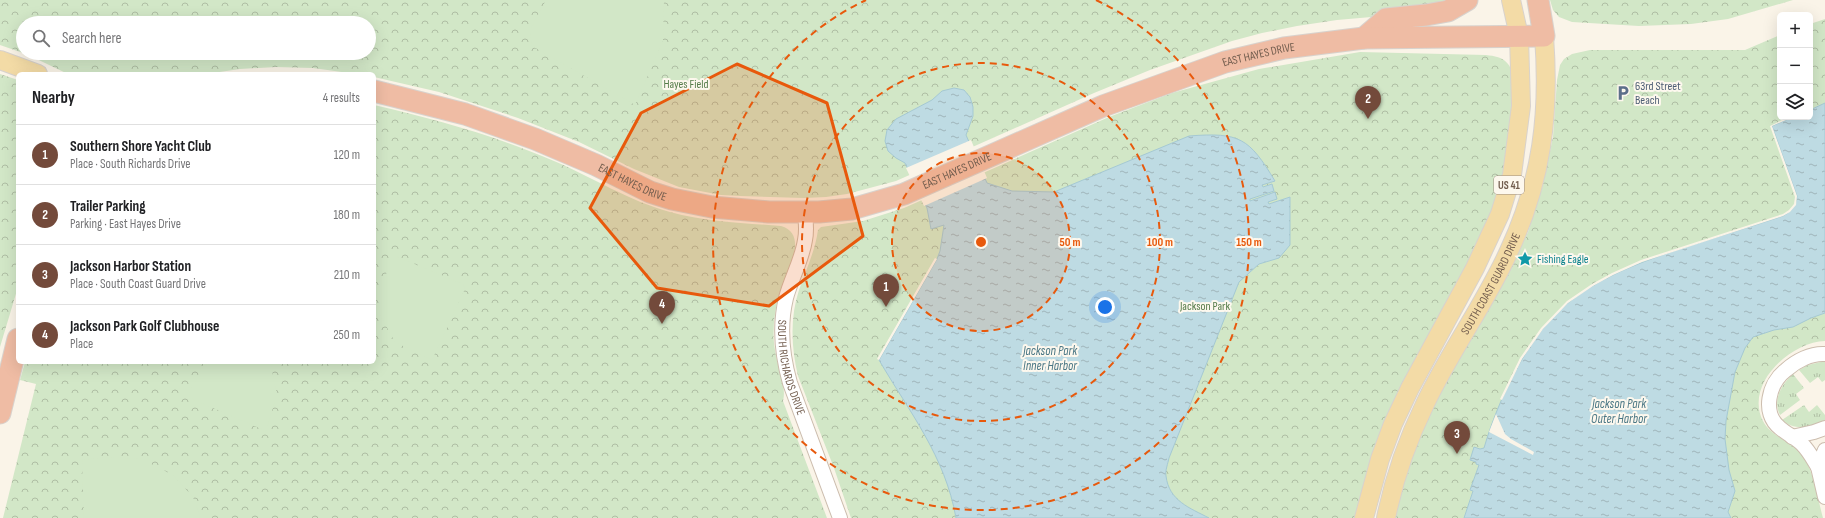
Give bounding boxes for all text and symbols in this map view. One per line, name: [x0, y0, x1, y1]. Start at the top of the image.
map controls: [1777, 12, 1813, 120]
button: +: [1777, 12, 1813, 48]
search box: [16, 16, 376, 60]
icon: search: [30, 27, 52, 49]
text: Search here: [62, 29, 122, 48]
street label: EAST HAYES DRIVE: [1220, 40, 1296, 70]
button: −: [1777, 48, 1813, 84]
park label: Hayes Field: [663, 77, 709, 92]
place label: 63rd Street Beach: [1635, 79, 1681, 108]
parking icon: 63rd Street Beach: [1614, 84, 1632, 102]
button: layers: [1777, 84, 1813, 120]
pin: 2: [1355, 86, 1381, 119]
text: Nearby: [32, 88, 75, 108]
text: 4 results: [323, 90, 360, 106]
text: Southern Shore Yacht Club: [70, 137, 211, 156]
text: 1: [42, 147, 48, 163]
text: 120 m: [334, 147, 360, 163]
street label: EAST HAYES DRIVE: [920, 149, 994, 193]
text: Place · South Richards Drive: [70, 156, 191, 172]
street label: EAST HAYES DRIVE: [596, 160, 668, 205]
road number: US 41: [1494, 176, 1524, 194]
text: Trailer Parking: [70, 197, 145, 216]
text: 2: [42, 207, 48, 223]
text: 180 m: [334, 207, 360, 223]
text: Parking · East Hayes Drive: [70, 216, 181, 232]
street label: SOUTH COAST GUARD DRIVE: [1458, 231, 1524, 337]
centre of rings: [974, 235, 988, 249]
text: 50 m: [1060, 235, 1080, 250]
text: 100 m: [1147, 235, 1173, 250]
text: 150 m: [1236, 235, 1262, 250]
place icon: Fishing Eagle: [1516, 250, 1534, 268]
place label: Fishing Eagle: [1537, 252, 1589, 267]
text: Jackson Harbor Station: [70, 257, 191, 276]
text: 3: [42, 267, 48, 283]
text: 210 m: [334, 267, 360, 283]
pin: 1: [873, 274, 899, 307]
text: Place · South Coast Guard Drive: [70, 276, 206, 292]
pin: 4: [649, 291, 675, 324]
your location: [1095, 297, 1115, 317]
park label: Jackson Park: [1179, 299, 1231, 314]
text: Jackson Park Golf Clubhouse: [70, 317, 220, 336]
street label: SOUTH RICHARDS DRIVE: [774, 319, 808, 417]
text: 4: [42, 327, 48, 343]
text: 250 m: [333, 327, 360, 343]
text: Place: [70, 336, 93, 352]
water label: Jackson Park Inner Harbor: [1022, 343, 1078, 374]
water label: Jackson Park Outer Harbor: [1591, 396, 1648, 427]
pin: 3: [1444, 421, 1470, 454]

